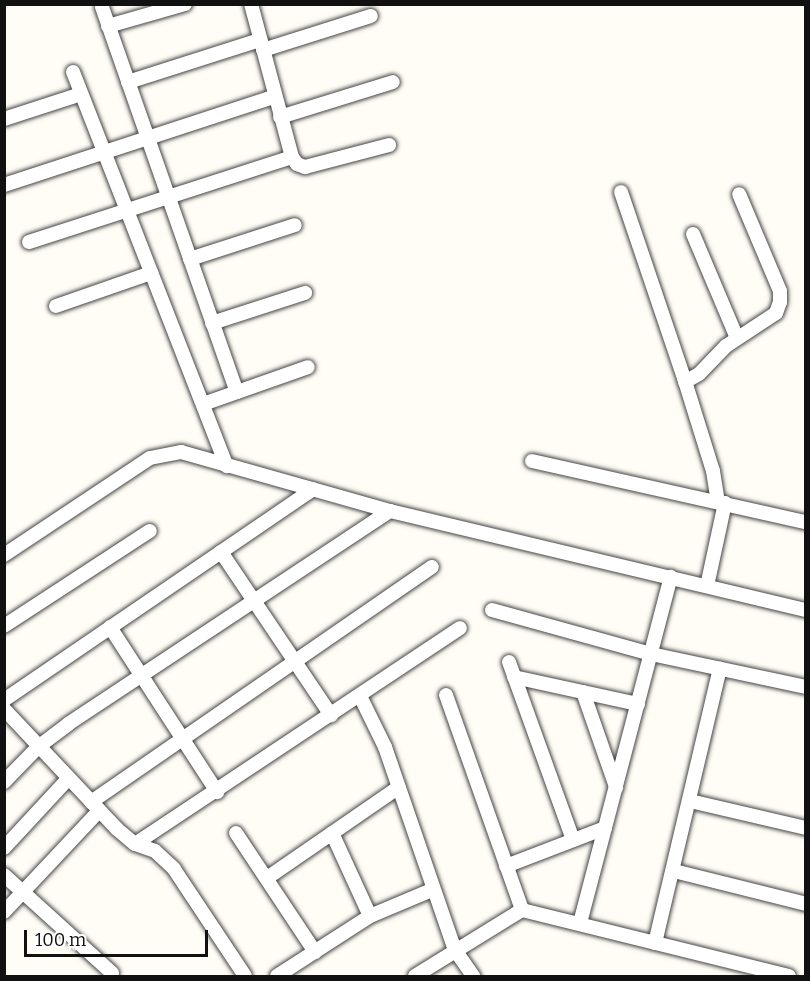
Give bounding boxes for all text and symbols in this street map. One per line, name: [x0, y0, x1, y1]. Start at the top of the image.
scale bar: [27, 918, 212, 956]
text: 100 m: [35, 929, 86, 951]

